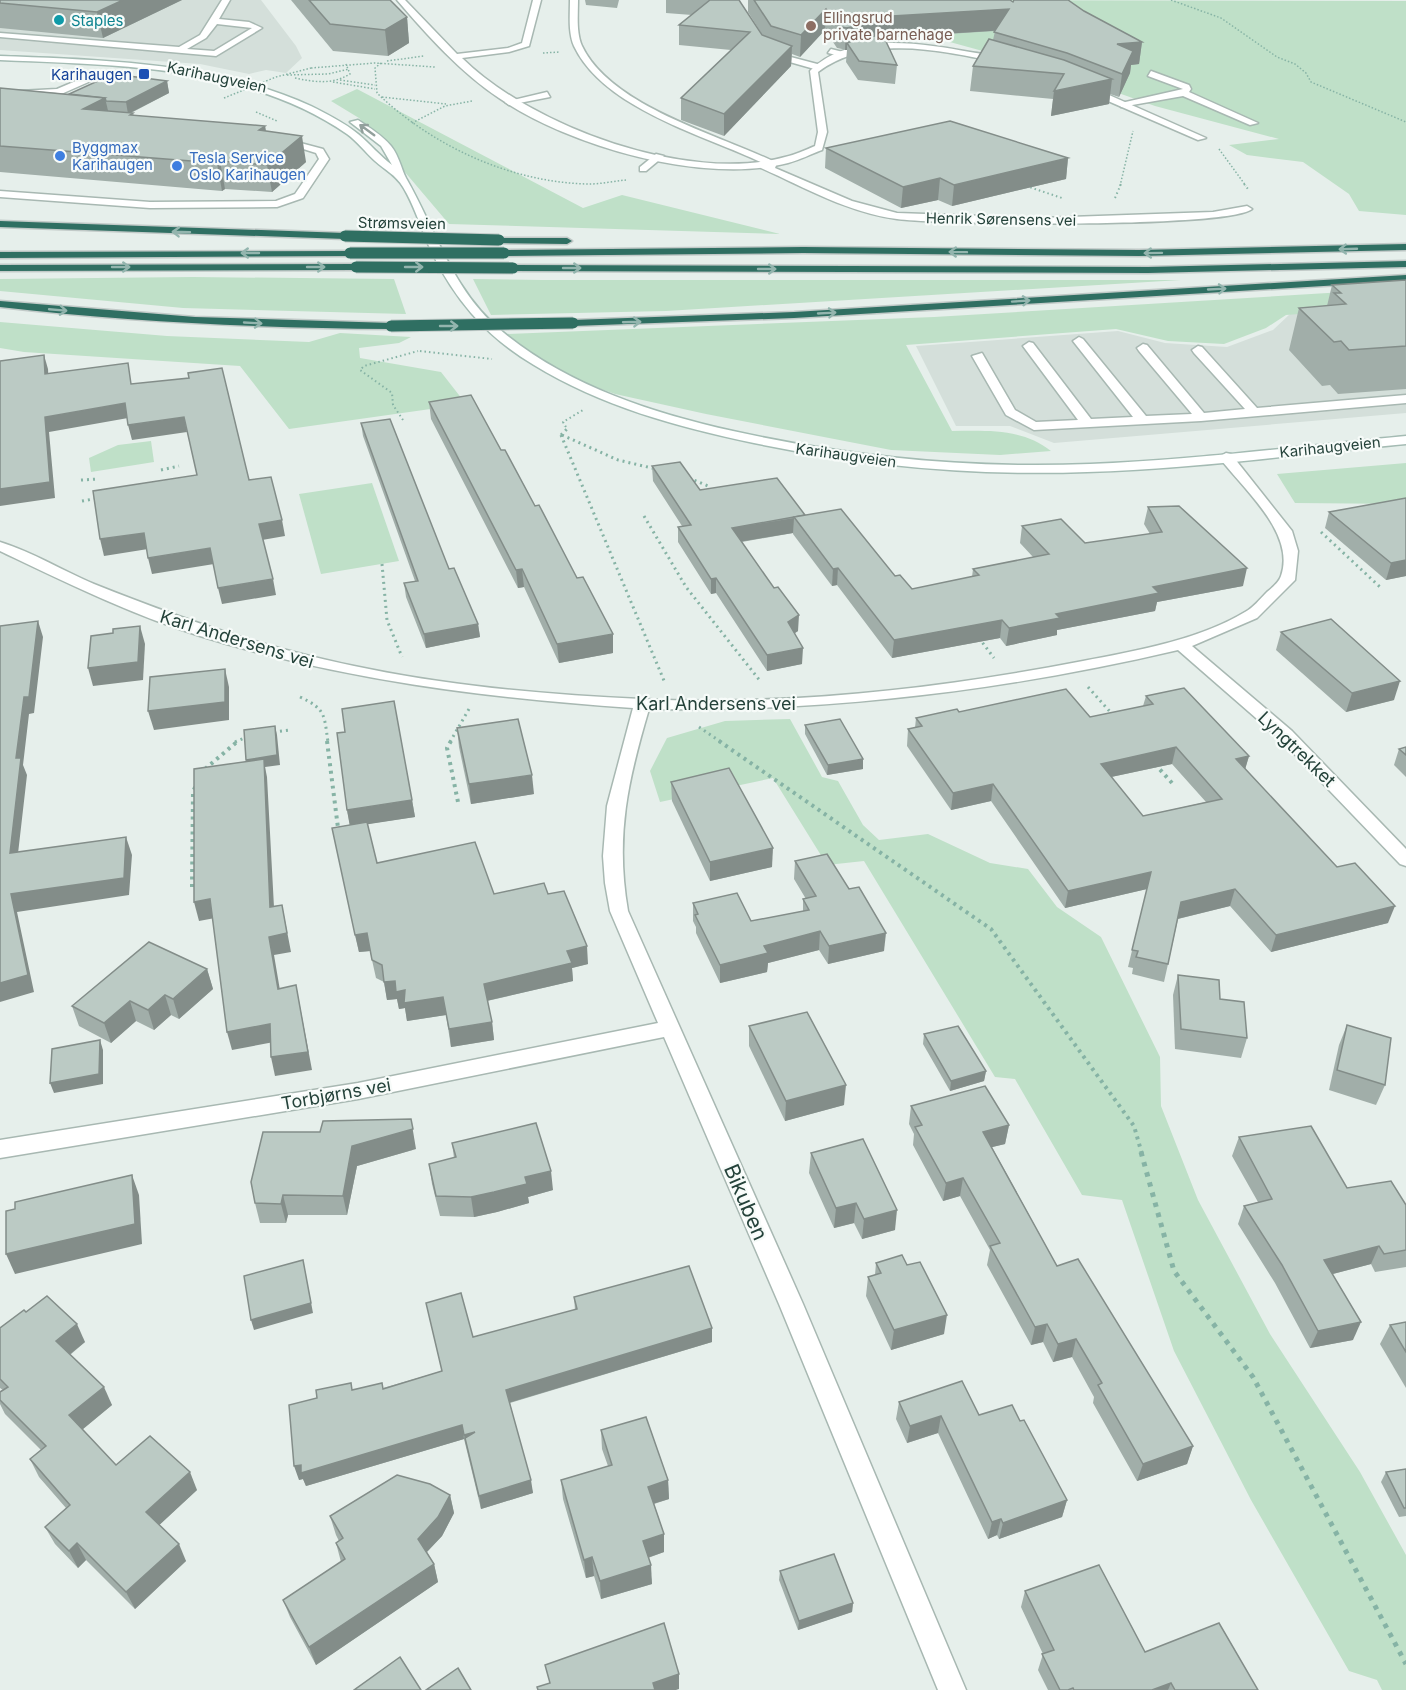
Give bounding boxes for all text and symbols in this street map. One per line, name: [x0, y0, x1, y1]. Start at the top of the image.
place label: Ellingsrud private barnehage: [823, 8, 953, 44]
place label: Staples: [71, 11, 124, 30]
marker: Staples: [52, 13, 66, 27]
marker: Ellingsrud private barnehage: [804, 19, 818, 33]
street label: Karihaugveien: [165, 57, 269, 97]
place label: Karihaugen: [51, 65, 132, 84]
marker: Karihaugen: [137, 67, 151, 81]
one-way arrow: [359, 124, 375, 137]
place label: Byggmax Karihaugen: [72, 138, 153, 174]
place label: Tesla Service Oslo Karihaugen: [189, 148, 306, 184]
marker: Byggmax Karihaugen: [53, 149, 67, 163]
marker: Tesla Service Oslo Karihaugen: [170, 159, 184, 173]
street label: Henrik Sørensens vei: [926, 208, 1076, 230]
street label: Strømsveien: [358, 213, 446, 233]
one-way arrow: [172, 226, 192, 238]
one-way arrow: [1338, 244, 1358, 255]
one-way arrow: [240, 247, 260, 258]
one-way arrow: [948, 247, 968, 258]
one-way arrow: [1143, 247, 1163, 259]
one-way arrow: [111, 261, 131, 273]
one-way arrow: [306, 261, 326, 273]
one-way arrow: [404, 261, 424, 273]
one-way arrow: [561, 262, 581, 274]
one-way arrow: [756, 263, 776, 275]
one-way arrow: [1206, 284, 1226, 295]
one-way arrow: [1011, 295, 1031, 306]
one-way arrow: [48, 305, 68, 316]
one-way arrow: [816, 307, 836, 318]
one-way arrow: [621, 316, 641, 327]
one-way arrow: [242, 318, 262, 329]
one-way arrow: [439, 320, 459, 332]
street label: Karihaugveien: [1279, 432, 1381, 462]
street label: Karihaugveien: [794, 439, 898, 471]
street label: Karl Andersens vei: [158, 606, 316, 672]
street label: Karl Andersens vei: [636, 693, 796, 714]
street label: Lyngtrekket: [1254, 707, 1340, 791]
street label: Torbjørns vei: [279, 1074, 393, 1114]
street label: Bikuben: [719, 1160, 773, 1244]

